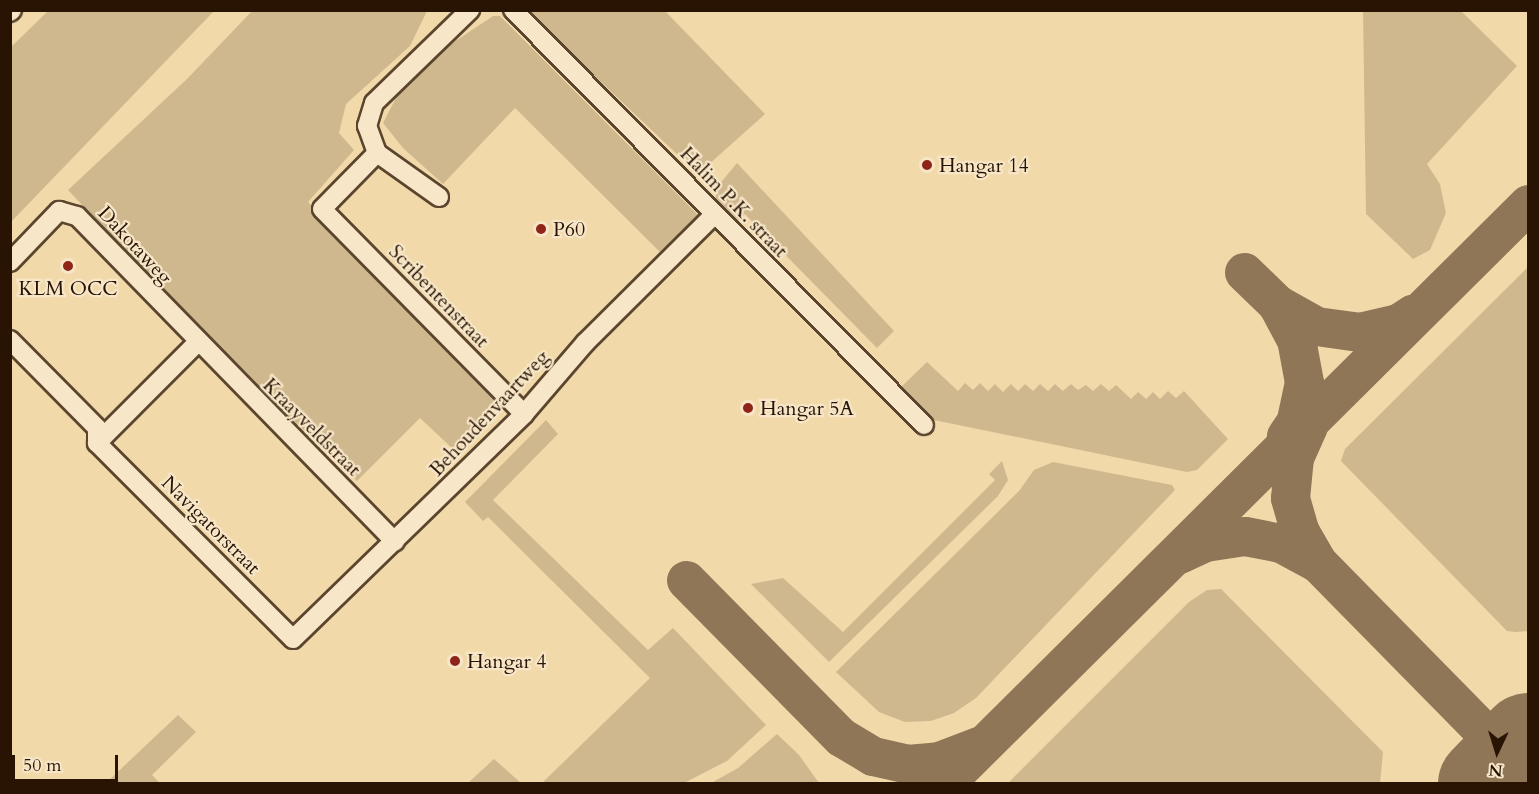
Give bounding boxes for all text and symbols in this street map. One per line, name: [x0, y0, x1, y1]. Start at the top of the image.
street label: Halim P.K. straat: [675, 142, 793, 262]
place label: Hangar 14: [939, 153, 1029, 177]
marker: Hangar 14: [920, 158, 934, 172]
street label: Dakotaweg: [93, 201, 177, 289]
place label: P60: [553, 217, 585, 241]
marker: P60: [534, 222, 548, 236]
street label: Scribentenstraat: [384, 239, 494, 353]
marker: KLM OCC: [61, 259, 75, 273]
place label: KLM OCC: [18, 276, 118, 300]
street label: Behoudenvaartweg: [424, 345, 554, 481]
street label: Kraayveldstraat: [258, 373, 366, 481]
place label: Hangar 5A: [760, 396, 854, 420]
marker: Hangar 5A: [741, 401, 755, 415]
street label: Navigatorstraat: [157, 471, 265, 579]
place label: Hangar 4: [467, 649, 546, 673]
marker: Hangar 4: [448, 654, 462, 668]
north arrow: [1467, 722, 1527, 782]
scale bar: [15, 743, 122, 781]
text: 50 m: [23, 753, 62, 778]
text: N: [1488, 758, 1503, 781]

